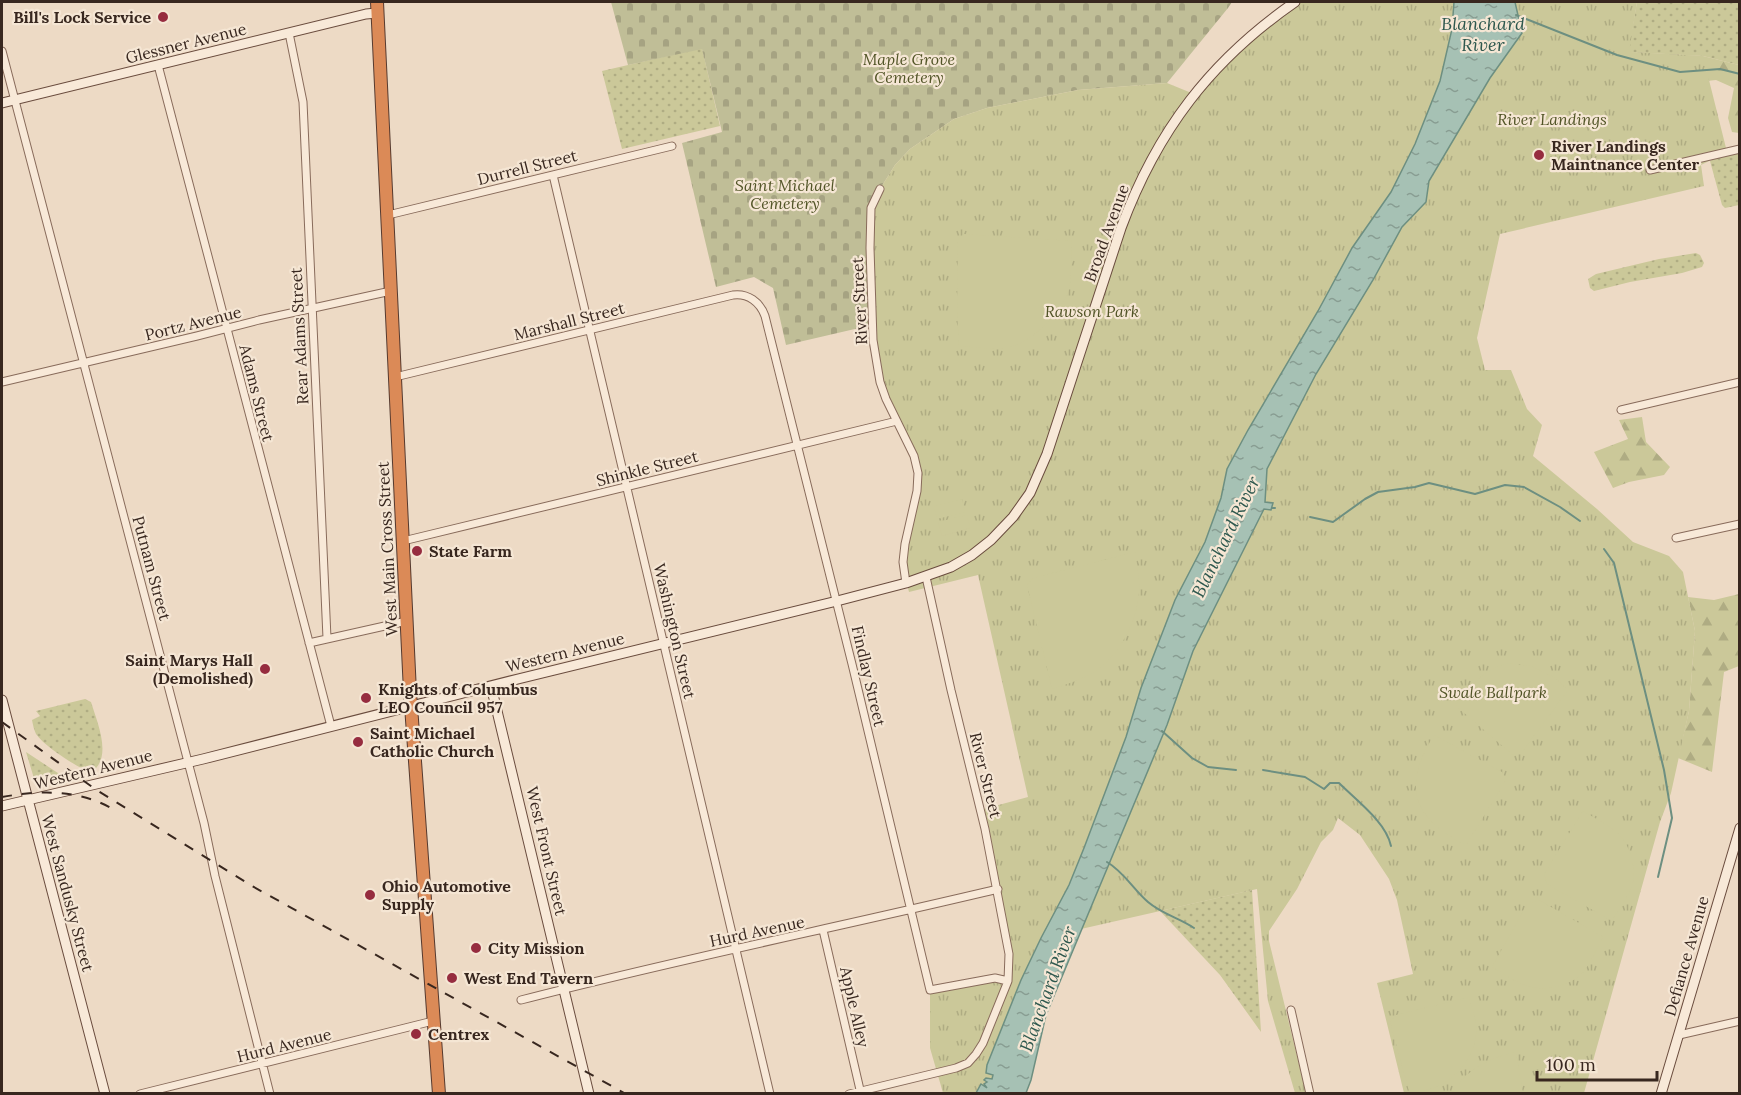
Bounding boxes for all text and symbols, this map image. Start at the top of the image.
place label: Bill's Lock Service [13,7,151,27]
marker: Bill's Lock Service [156,10,170,24]
water label: Blanchard River [1441,12,1525,56]
street label: Glessner Avenue [123,18,249,68]
park label: Maple Grove Cemetery [863,49,956,87]
park label: River Landings [1497,109,1607,129]
place label: River Landings Maintnance Center [1551,136,1700,174]
street label: Durrell Street [475,145,580,189]
marker: River Landings Maintnance Center [1532,148,1546,162]
park label: Saint Michael Cemetery [735,175,836,213]
street label: Broad Avenue [1079,181,1133,285]
street label: River Street [847,256,871,345]
street label: Rear Adams Street [285,266,313,405]
street label: Marshall Street [512,297,627,344]
street label: Portz Avenue [143,301,244,345]
park label: Rawson Park [1045,301,1139,321]
street label: Adams Street [235,342,279,444]
street label: Shinkle Street [594,446,701,490]
street label: West Main Cross Street [372,460,402,637]
water label: Blanchard River [1186,472,1265,601]
street label: Putnam Street [128,514,176,623]
place label: State Farm [429,541,512,561]
marker: State Farm [410,544,424,558]
street label: Washington Street [650,561,700,701]
street label: Findlay Street [848,624,891,729]
street label: Western Avenue [504,628,627,676]
place label: Saint Marys Hall (Demolished) [125,650,253,689]
marker: Saint Marys Hall (Demolished) [258,662,272,676]
place label: Knights of Columbus LEO Council 957 [378,679,538,717]
park label: Swale Ballpark [1439,682,1547,702]
marker: Knights of Columbus LEO Council 957 [359,691,373,705]
place label: Saint Michael Catholic Church [370,723,494,761]
street label: River Street [966,730,1007,821]
marker: Saint Michael Catholic Church [351,735,365,749]
street label: Western Avenue [32,745,155,793]
street label: West Front Street [522,784,572,918]
street label: West Sandusky Street [37,812,99,975]
place label: Ohio Automotive Supply [382,876,511,914]
marker: Ohio Automotive Supply [363,888,377,902]
street label: Defiance Avenue [1659,893,1713,1018]
street label: Hurd Avenue [708,911,807,951]
water label: Blanchard River [1014,922,1081,1055]
place label: City Mission [488,938,584,958]
marker: City Mission [469,941,483,955]
street label: Apple Alley [836,964,874,1050]
place label: West End Tavern [464,968,593,988]
marker: West End Tavern [445,971,459,985]
street label: Hurd Avenue [235,1024,334,1066]
place label: Centrex [428,1024,489,1044]
marker: Centrex [409,1027,423,1041]
scale bar [1537,1044,1657,1082]
text: 100 m [1546,1053,1596,1076]

